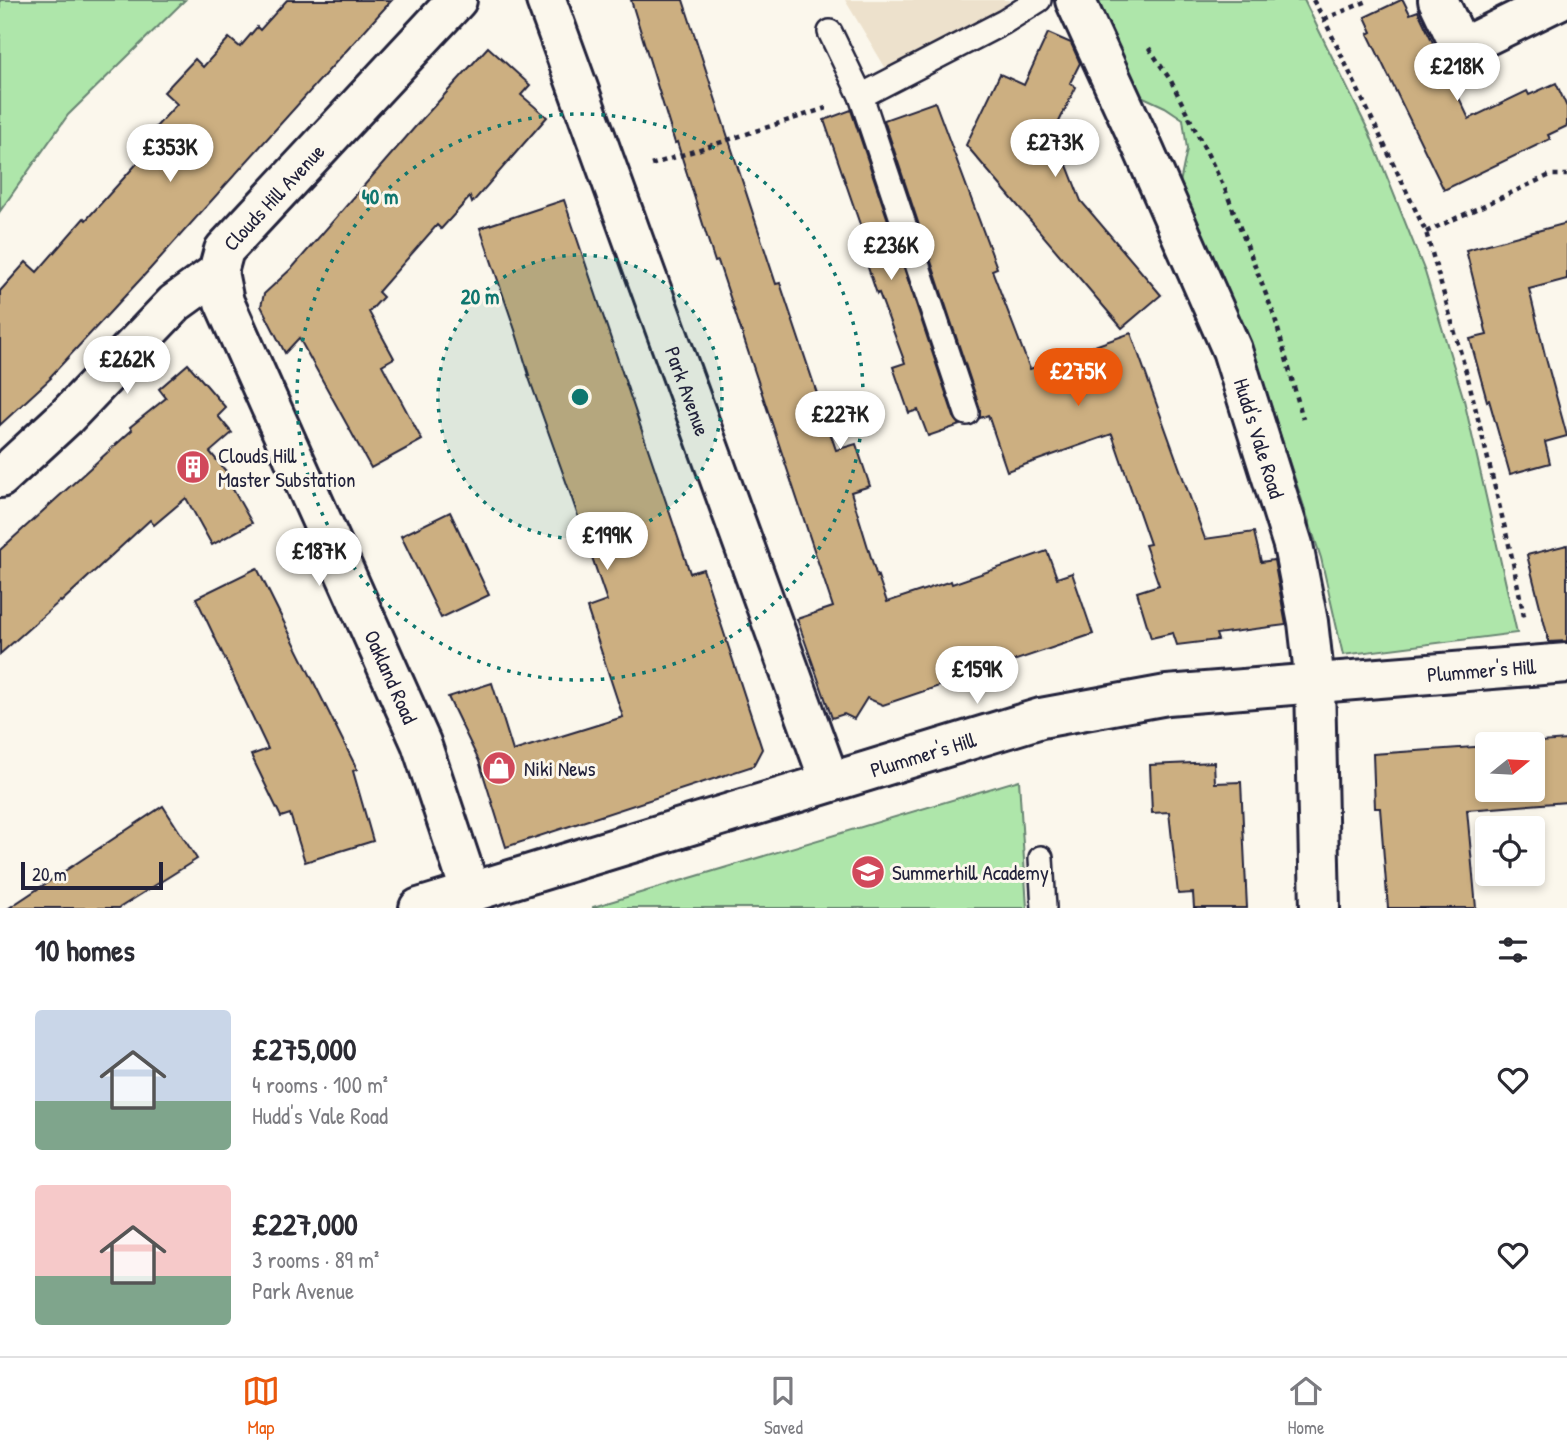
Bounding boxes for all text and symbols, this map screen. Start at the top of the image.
pin: £218K [1408,43,1506,103]
text: £218K [1430,50,1484,81]
pin: £273K [1006,120,1104,179]
pin: £353K [121,124,219,184]
text: £273K [1026,126,1084,157]
text: £353K [142,131,198,162]
street label: Clouds Hill Avenue [216,137,331,257]
text: 40 m [362,182,398,211]
pin: £236K [842,222,940,282]
text: £236K [864,229,918,260]
text: 20 m [461,282,499,311]
pin: £262K [78,336,176,396]
street label: Park Avenue [658,342,718,440]
text: £262K [99,343,155,374]
pin: £275K [1029,348,1127,408]
text: £275K [1050,355,1106,386]
street label: Hudd's Vale Road [1227,375,1292,502]
centre of rings [568,385,592,409]
pin: £227K [791,392,889,451]
text: £227K [811,398,869,429]
place label: Clouds Hill Master Substation [218,441,355,494]
building icon: Clouds Hill Master Substation [174,448,212,486]
pin: £199K [558,512,656,572]
text: £199K [582,519,632,550]
pin: £187K [270,528,368,588]
text: £187K [292,535,346,566]
street label: Oakland Road [358,625,425,728]
pin: £159K [928,646,1026,706]
street label: Plummer's Hill [1426,651,1538,689]
text: £159K [951,653,1003,684]
street label: Plummer's Hill [867,724,980,784]
north arrow [1475,732,1545,802]
map controls [1475,732,1545,886]
shop icon: Niki News [480,749,518,787]
place label: Niki News [524,754,595,783]
button: locate [1475,816,1545,886]
school or university icon: Summerhill Academy [849,853,887,891]
place label: Summerhill Academy [892,858,1049,887]
scale bar [21,859,163,891]
text: 20 m [32,861,67,887]
text: 10 homes [35,930,135,970]
icon: filters [1494,931,1532,969]
text: £275,000 [252,1029,356,1069]
icon: home [91,1038,175,1122]
icon: heart [1494,1061,1532,1099]
text: 4 rooms · 100 m² [252,1069,388,1100]
text: Hudd's Vale Road [252,1100,388,1131]
text: £227,000 [252,1204,358,1244]
icon: home [91,1213,175,1297]
icon: heart [1494,1236,1532,1274]
text: 3 rooms · 89 m² [252,1244,379,1275]
text: Park Avenue [252,1275,354,1306]
tab: Map [242,1372,280,1440]
tab: Saved [764,1372,803,1440]
tab: Home [1287,1372,1325,1440]

